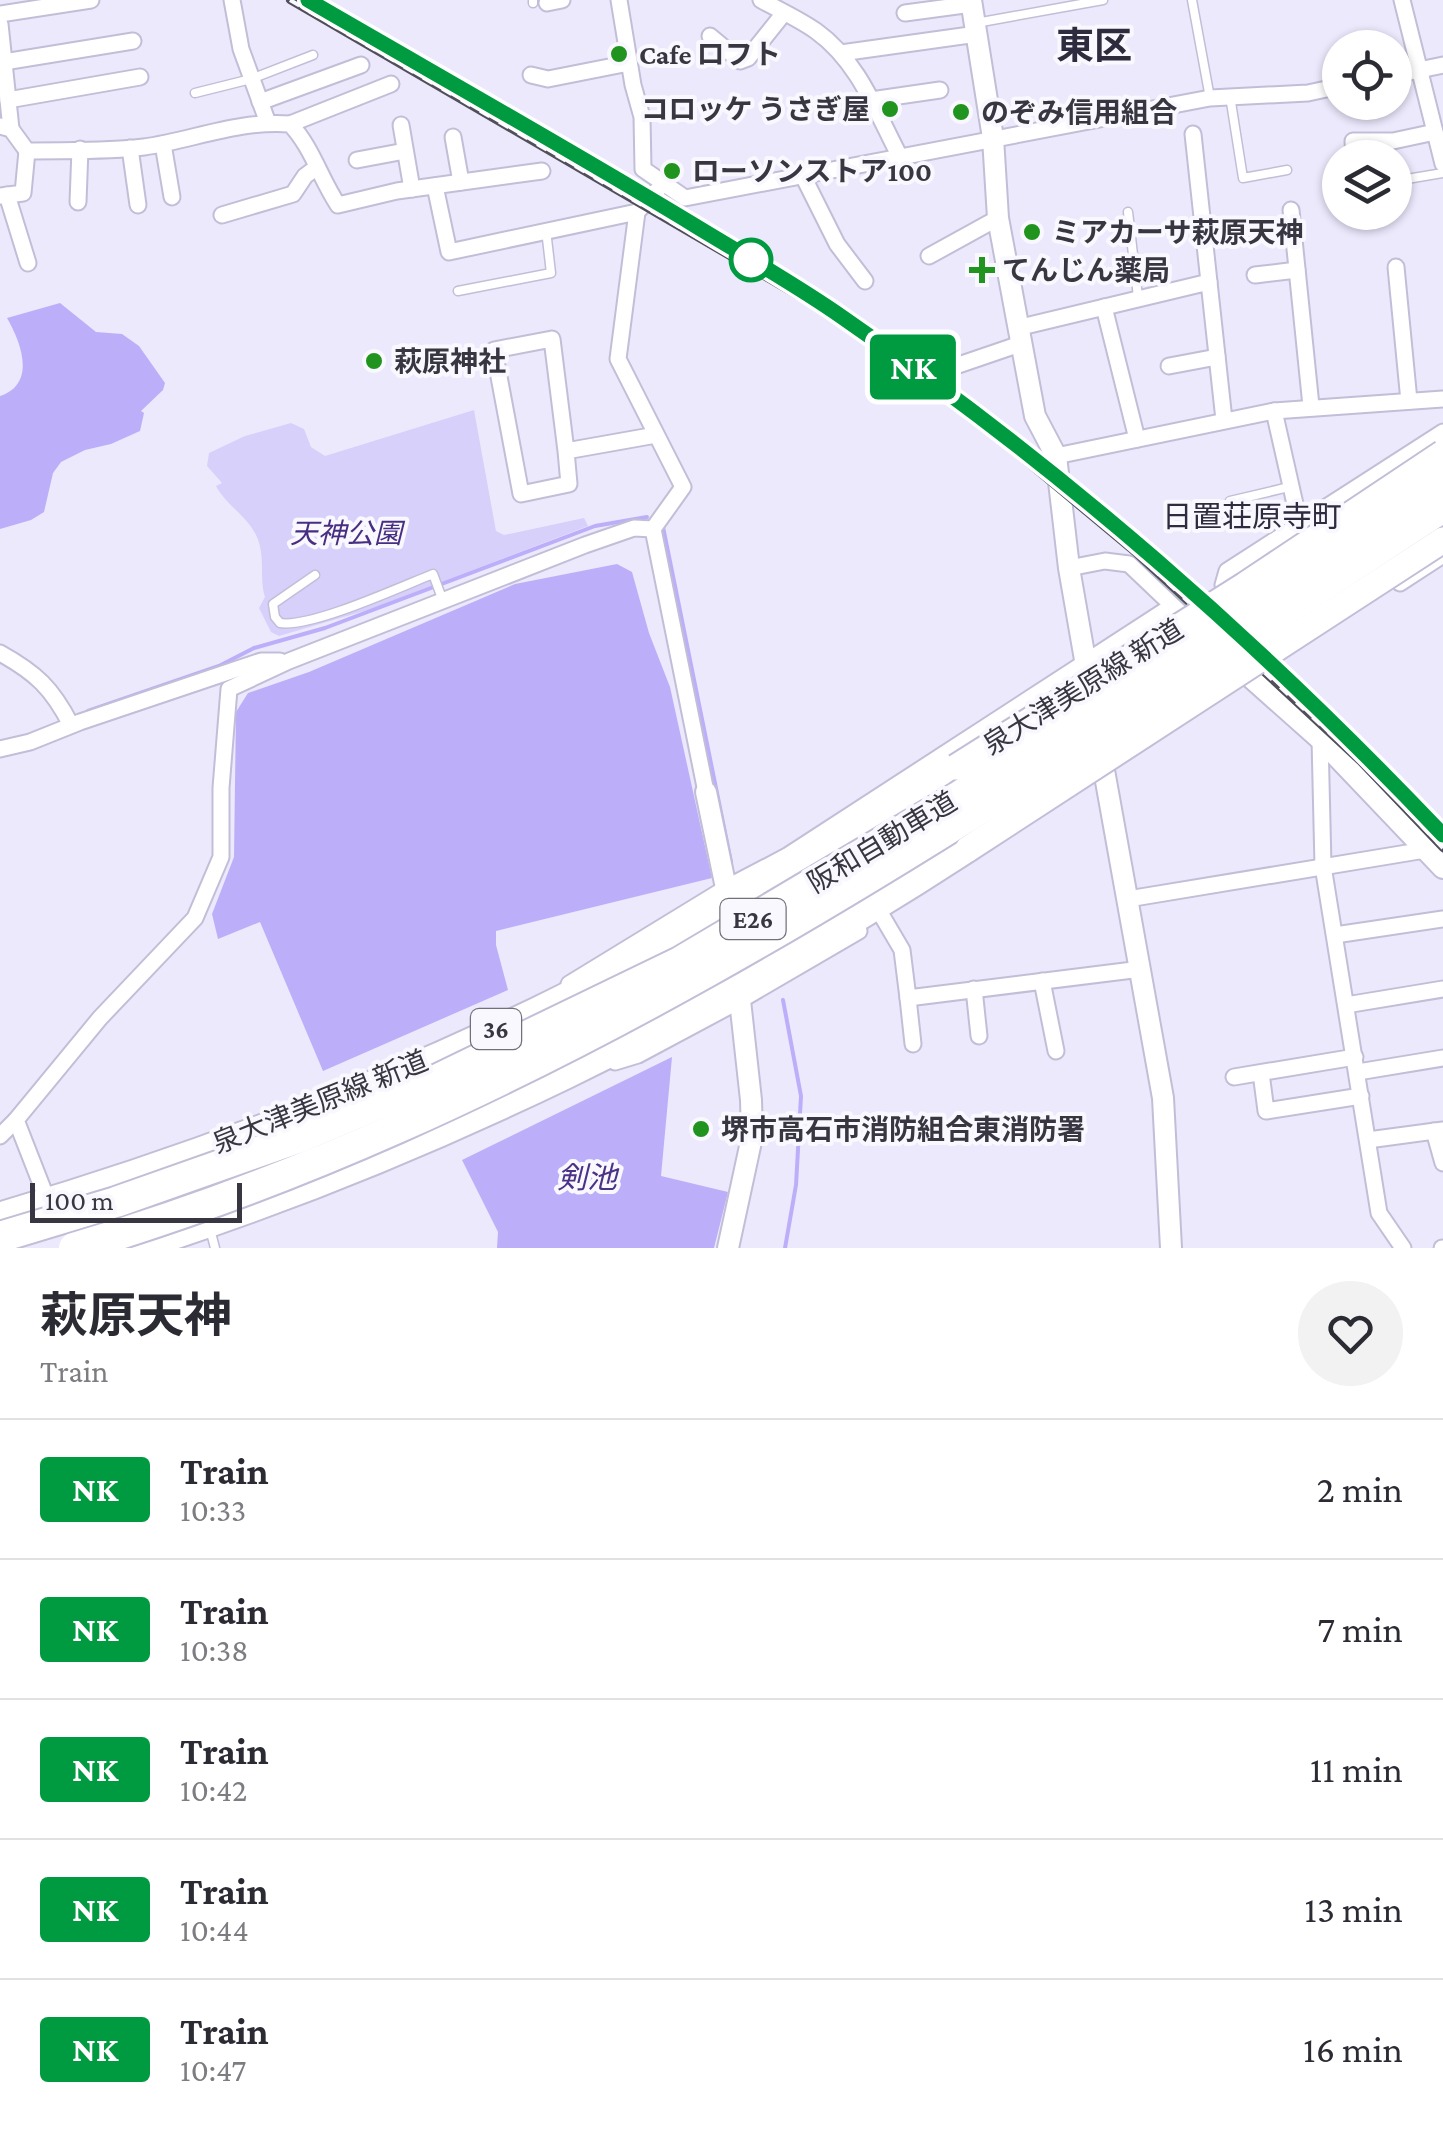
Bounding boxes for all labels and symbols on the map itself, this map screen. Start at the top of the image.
district label: 東区 [1056,25,1132,67]
place label: Cafe ロフト [639,39,781,70]
marker: Cafe ロフト [608,43,630,65]
place label: コロッケ うさぎ屋 [641,94,870,125]
place label: のぞみ信用組合 [981,97,1177,128]
marker: コロッケ うさぎ屋 [879,98,901,120]
marker: のぞみ信用組合 [950,101,972,123]
place label: ローソンストア100 [692,156,932,187]
marker: ローソンストア100 [661,160,683,182]
place label: ミアカーサ萩原天神 [1052,217,1303,248]
marker: ミアカーサ萩原天神 [1021,221,1043,243]
unlabelled marker [730,239,772,281]
place label: てんじん薬局 [1002,255,1170,286]
marker: てんじん薬局 [971,259,993,281]
line badge: NK [868,334,958,400]
place label: 萩原神社 [394,346,506,377]
marker: 萩原神社 [363,350,385,372]
district label: 日置荘原寺町 [1162,500,1342,533]
park label: 天神公園 [290,518,406,549]
street label: 泉大津美原線 新道 [978,613,1188,761]
street label: 阪和自動車道 [802,785,962,899]
road number: E26 [720,899,786,939]
road number: 36 [471,1009,521,1049]
street label: 泉大津美原線 新道 [208,1045,432,1159]
place label: 堺市高石市消防組合東消防署 [721,1114,1085,1145]
marker: 堺市高石市消防組合東消防署 [690,1118,712,1140]
water label: 剣池 [557,1161,620,1194]
scale bar [30,1178,242,1222]

